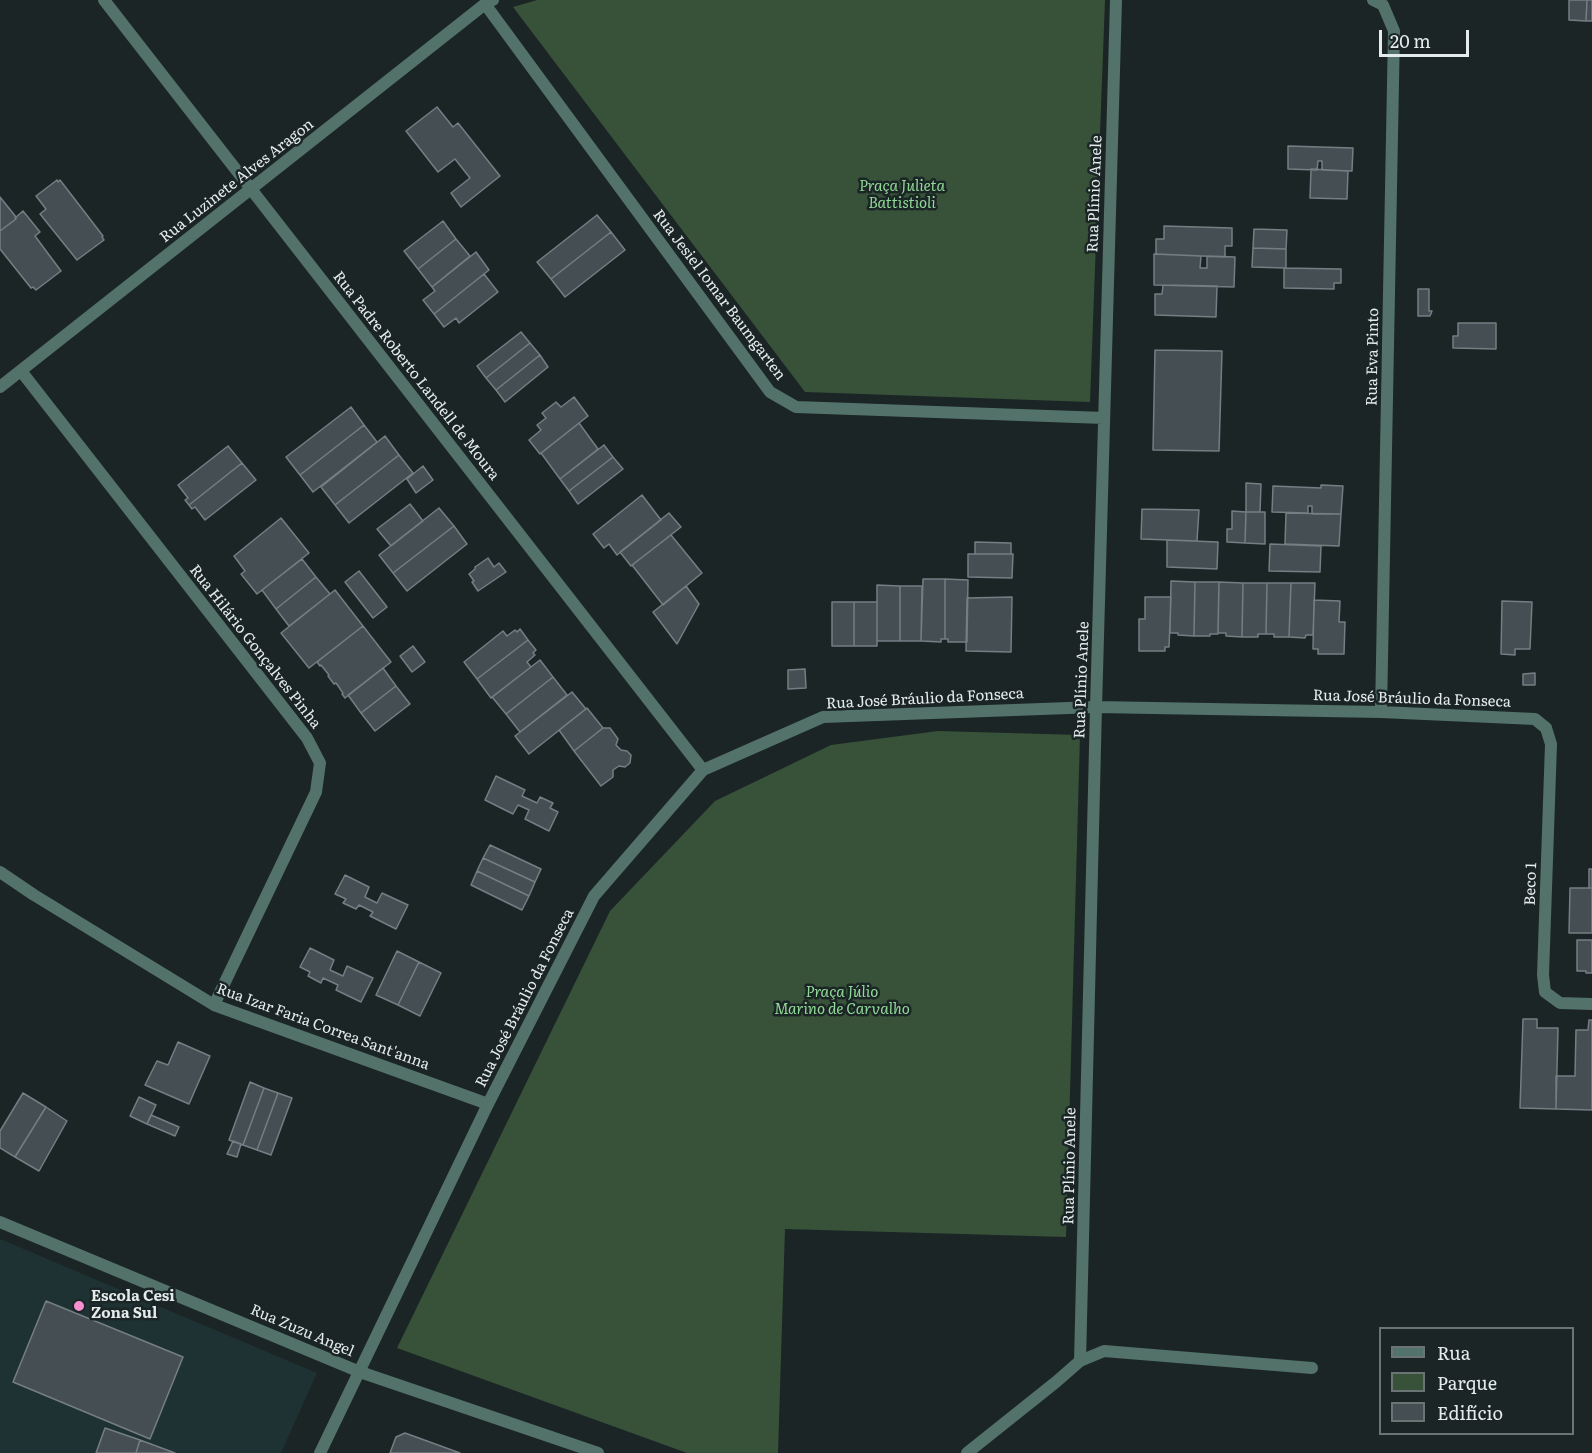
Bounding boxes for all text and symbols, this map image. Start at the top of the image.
scale bar [1382,18,1472,56]
text: 20 m [1390,27,1431,54]
street label: Rua Luzinete Alves Aragon [157,115,317,247]
street label: Rua Plínio Anele [1084,135,1106,253]
park label: Praça Julieta Battistioli [859,178,945,213]
street label: Rua Jesiel Iomar Baumgarten [649,206,789,384]
street label: Rua Padre Roberto Landell de Moura [329,268,503,484]
street label: Rua Eva Pinto [1363,308,1383,406]
street label: Rua Hilário Gonçalves Pinha [185,562,325,732]
street label: Rua Plínio Anele [1071,621,1093,739]
street label: Rua José Bráulio da Fonseca [826,685,1024,713]
street label: Rua José Bráulio da Fonseca [1313,687,1511,711]
street label: Beco 1 [1521,862,1541,906]
street label: Rua José Bráulio da Fonseca [472,906,578,1090]
street label: Rua Izar Faria Correa Sant'anna [214,980,432,1074]
park label: Praça Júlio Marino de Carvalho [774,984,910,1019]
street label: Rua Plínio Anele [1060,1107,1080,1225]
place label: Escola Cesi Zona Sul [91,1288,175,1323]
marker: Escola Cesi Zona Sul [72,1299,86,1313]
street label: Rua Zuzu Angel [247,1301,357,1361]
legend [1379,1327,1574,1435]
text: Rua [1437,1339,1470,1366]
text: Parque [1437,1369,1497,1396]
text: Edifício [1437,1399,1503,1426]

